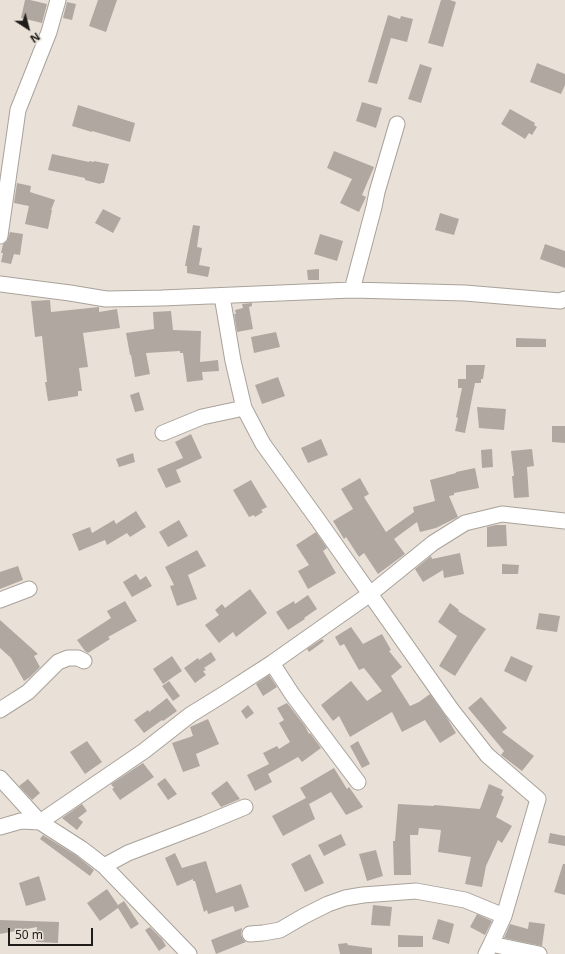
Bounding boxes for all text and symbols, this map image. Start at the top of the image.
north arrow [8,8,48,48]
text: N [27,29,43,47]
scale bar [10,920,95,946]
text: 50 m [15,926,43,943]

